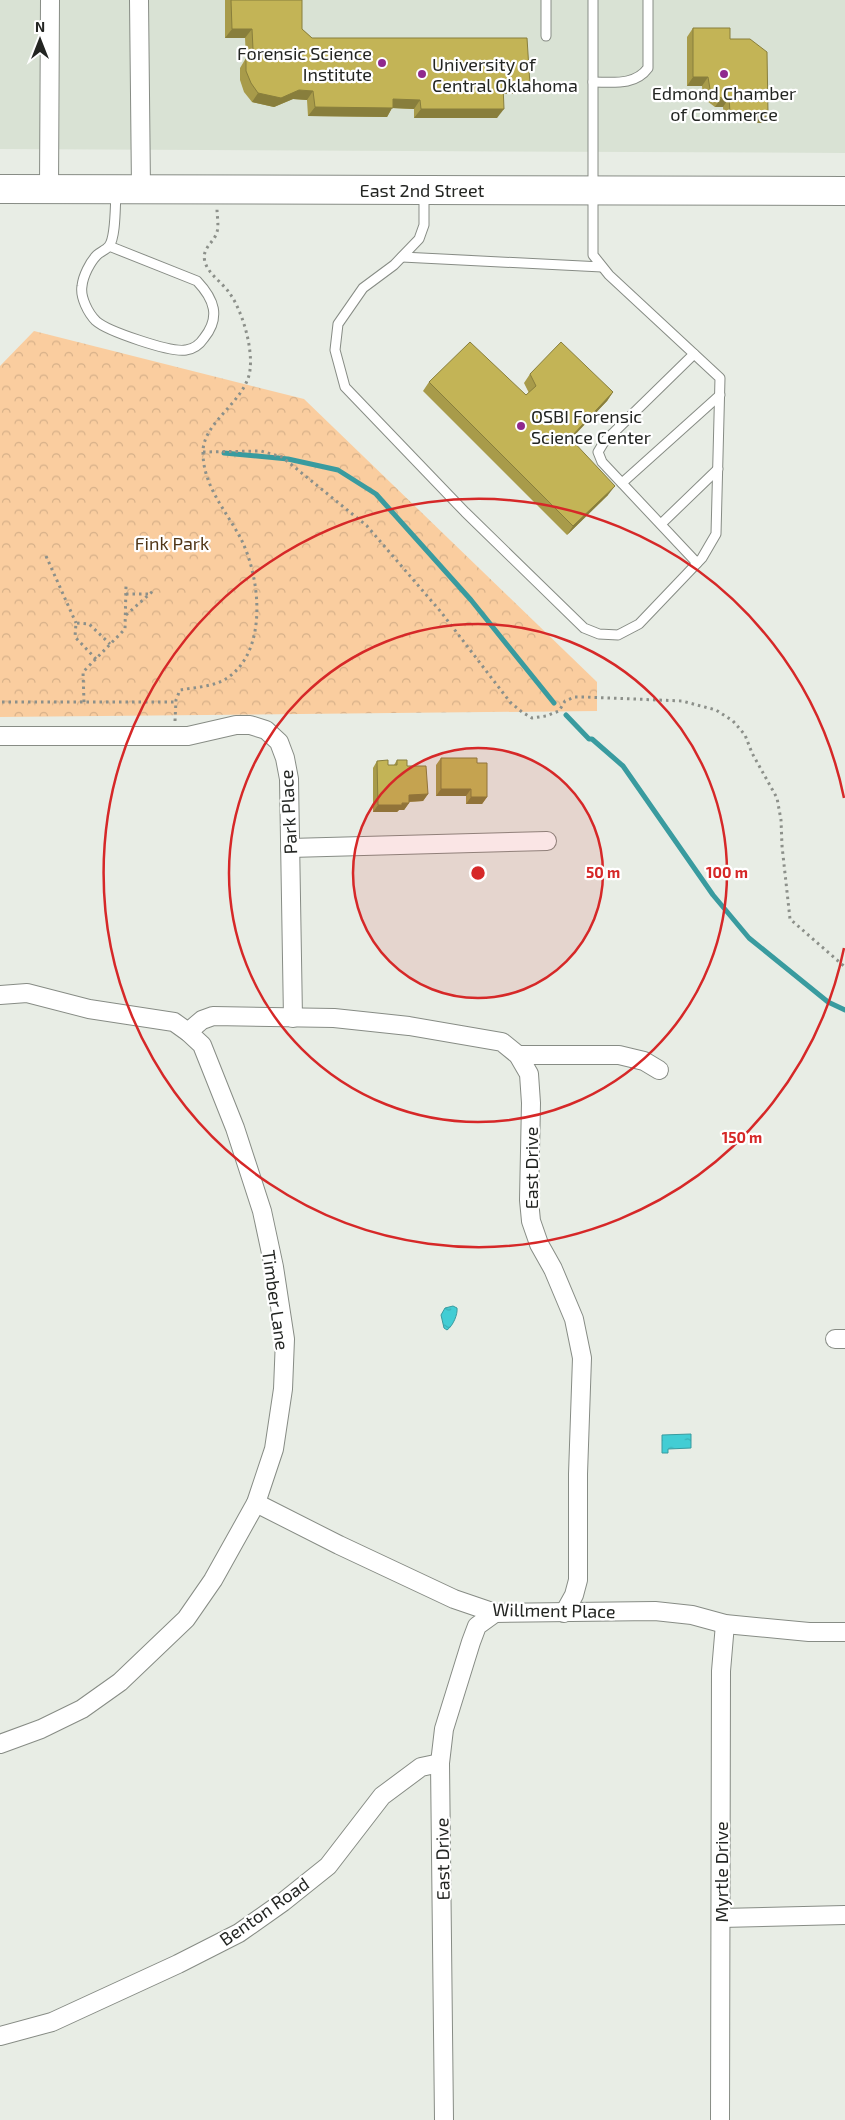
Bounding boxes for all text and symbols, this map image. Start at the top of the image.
north arrow [15,15,65,65]
text: N [35,18,45,35]
place label: Forensic Science Institute [237,42,372,85]
place label: University of Central Oklahoma [432,53,578,96]
marker: Forensic Science Institute [376,57,388,69]
marker: University of Central Oklahoma [416,68,428,80]
marker: Edmond Chamber of Commerce [718,68,730,80]
place label: Edmond Chamber of Commerce [652,82,796,125]
street label: East 2nd Street [360,179,485,201]
place label: OSBI Forensic Science Center [531,405,651,448]
marker: OSBI Forensic Science Center [515,420,527,432]
park label: Fink Park [135,532,209,554]
street label: Park Place [275,769,301,855]
text: 50 m [586,863,620,881]
text: 100 m [706,863,748,881]
centre of rings [469,864,487,882]
street label: East Drive [520,1127,542,1209]
text: 150 m [722,1128,762,1146]
street label: Timber Lane [258,1249,294,1351]
street label: Willment Place [492,1598,616,1622]
street label: East Drive [430,1817,454,1901]
street label: Myrtle Drive [710,1821,732,1923]
street label: Benton Road [215,1872,313,1950]

